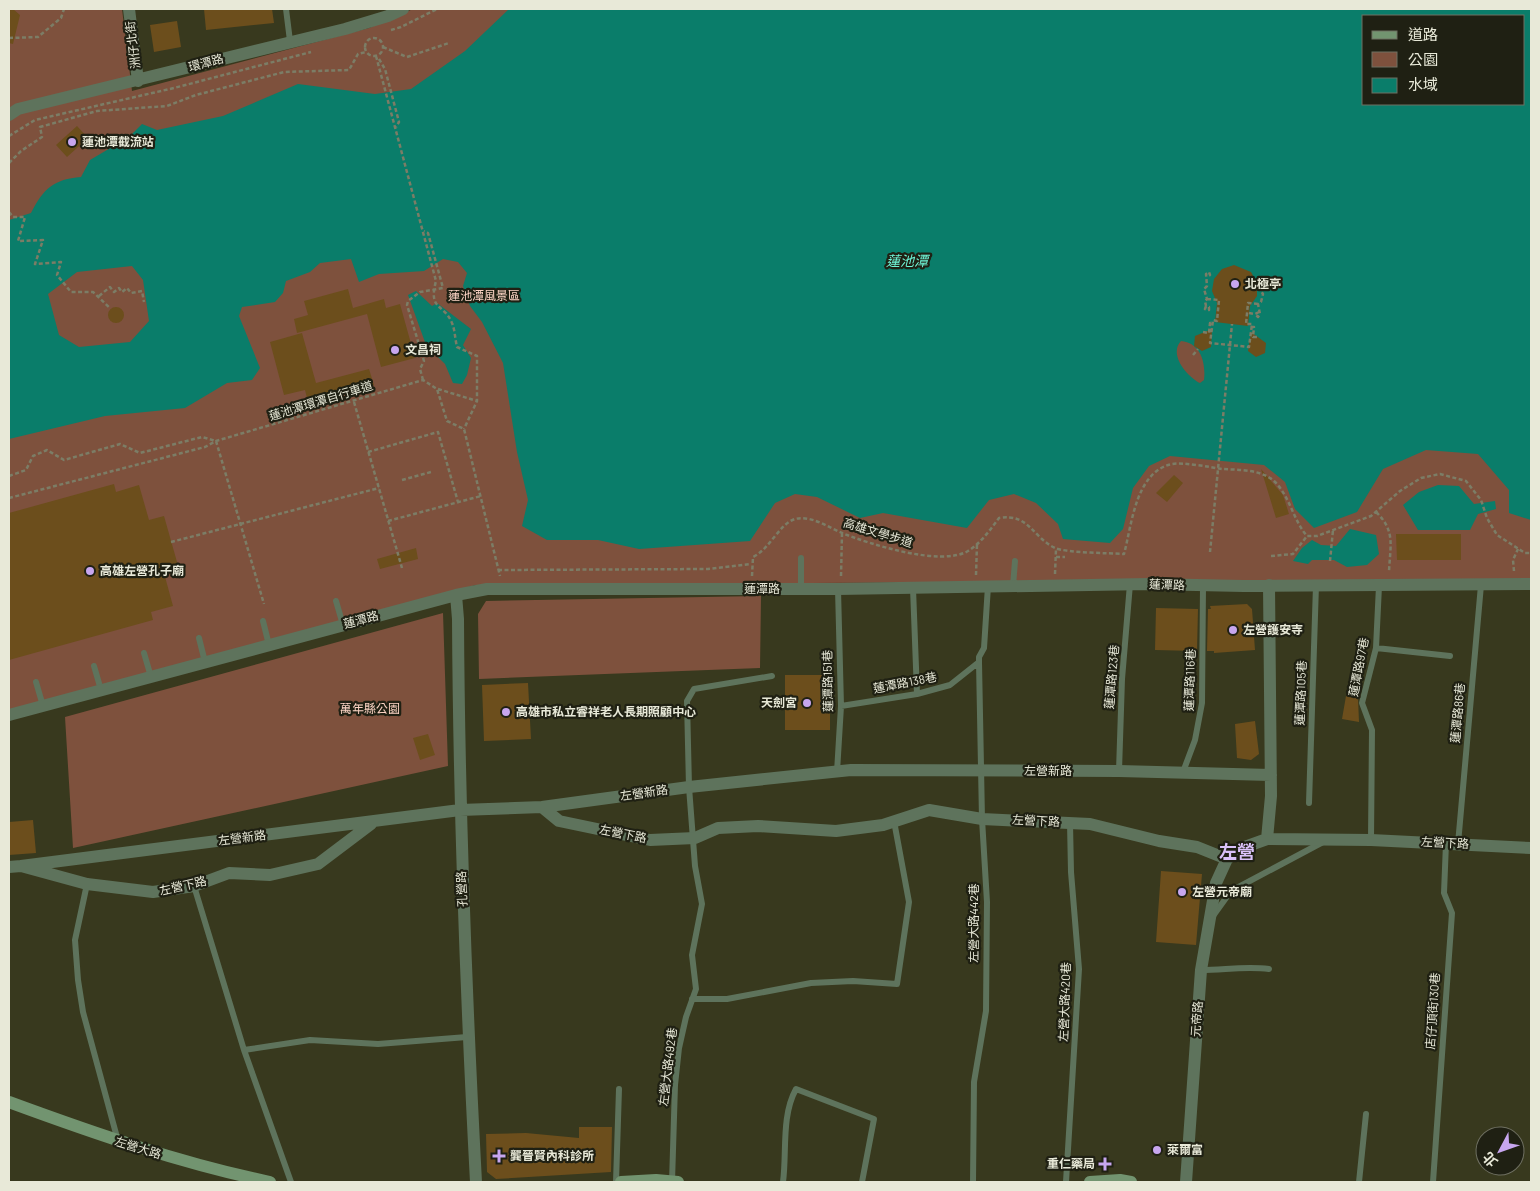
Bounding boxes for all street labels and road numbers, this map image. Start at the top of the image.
street label: 洲仔北街 [122,20,142,70]
street label: 環潭路 [187,51,225,73]
street label: 蓮池潭環潭自行車道 [267,378,374,423]
street label: 高雄文學步道 [842,515,915,549]
street label: 蓮潭路 [1149,576,1185,592]
street label: 蓮潭路 [744,581,780,595]
street label: 蓮潭路 [342,608,380,630]
street label: 蓮潭路97巷 [1345,636,1371,698]
street label: 蓮潭路123巷 [1101,644,1121,710]
street label: 蓮潭路116巷 [1181,648,1197,712]
street label: 蓮潭路151巷 [819,650,835,712]
street label: 蓮潭路105巷 [1292,660,1308,726]
street label: 蓮潭路138巷 [872,669,938,695]
street label: 蓮潭路86巷 [1447,682,1467,744]
street label: 左營新路 [1024,763,1072,777]
street label: 左營新路 [619,782,669,802]
street label: 左營下路 [1012,812,1060,828]
street label: 左營下路 [598,822,648,844]
street label: 左營新路 [217,827,267,847]
street label: 左營下路 [1421,834,1469,850]
street label: 孔營路 [453,871,469,907]
street label: 左營下路 [158,873,208,897]
street label: 左營大路442巷 [966,883,980,963]
street label: 左營大路420巷 [1056,962,1072,1042]
street label: 店仔頂街130巷 [1422,972,1442,1050]
street label: 元帝路 [1188,1000,1204,1037]
street label: 左營大路492巷 [655,1027,679,1107]
street label: 左營大路 [113,1133,163,1161]

